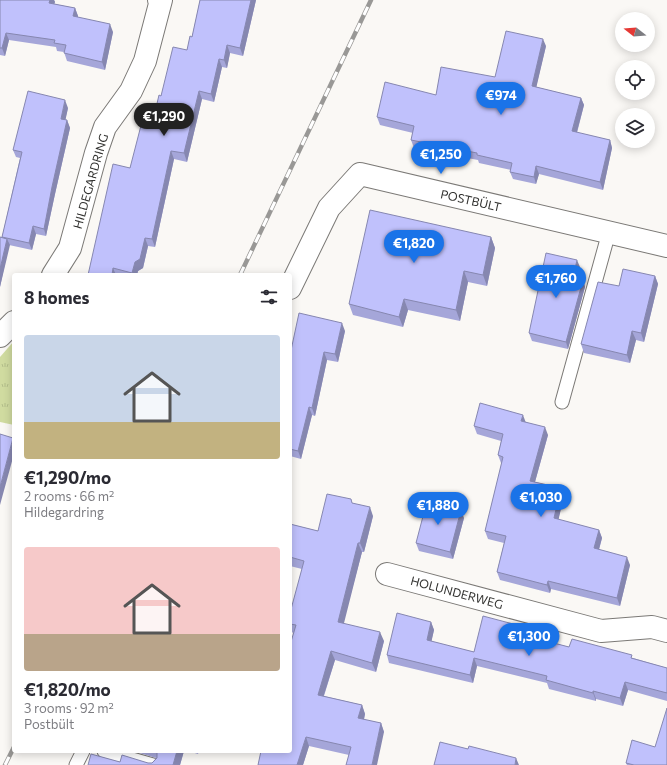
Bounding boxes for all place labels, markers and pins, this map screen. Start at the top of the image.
pin: €974 [477,82,525,116]
pin: €1,290 [131,103,197,137]
pin: €1,250 [408,141,474,175]
pin: €1,820 [381,230,447,264]
pin: €1,760 [523,265,589,299]
pin: €1,030 [508,484,574,518]
pin: €1,880 [405,492,471,526]
pin: €1,300 [496,623,562,657]

